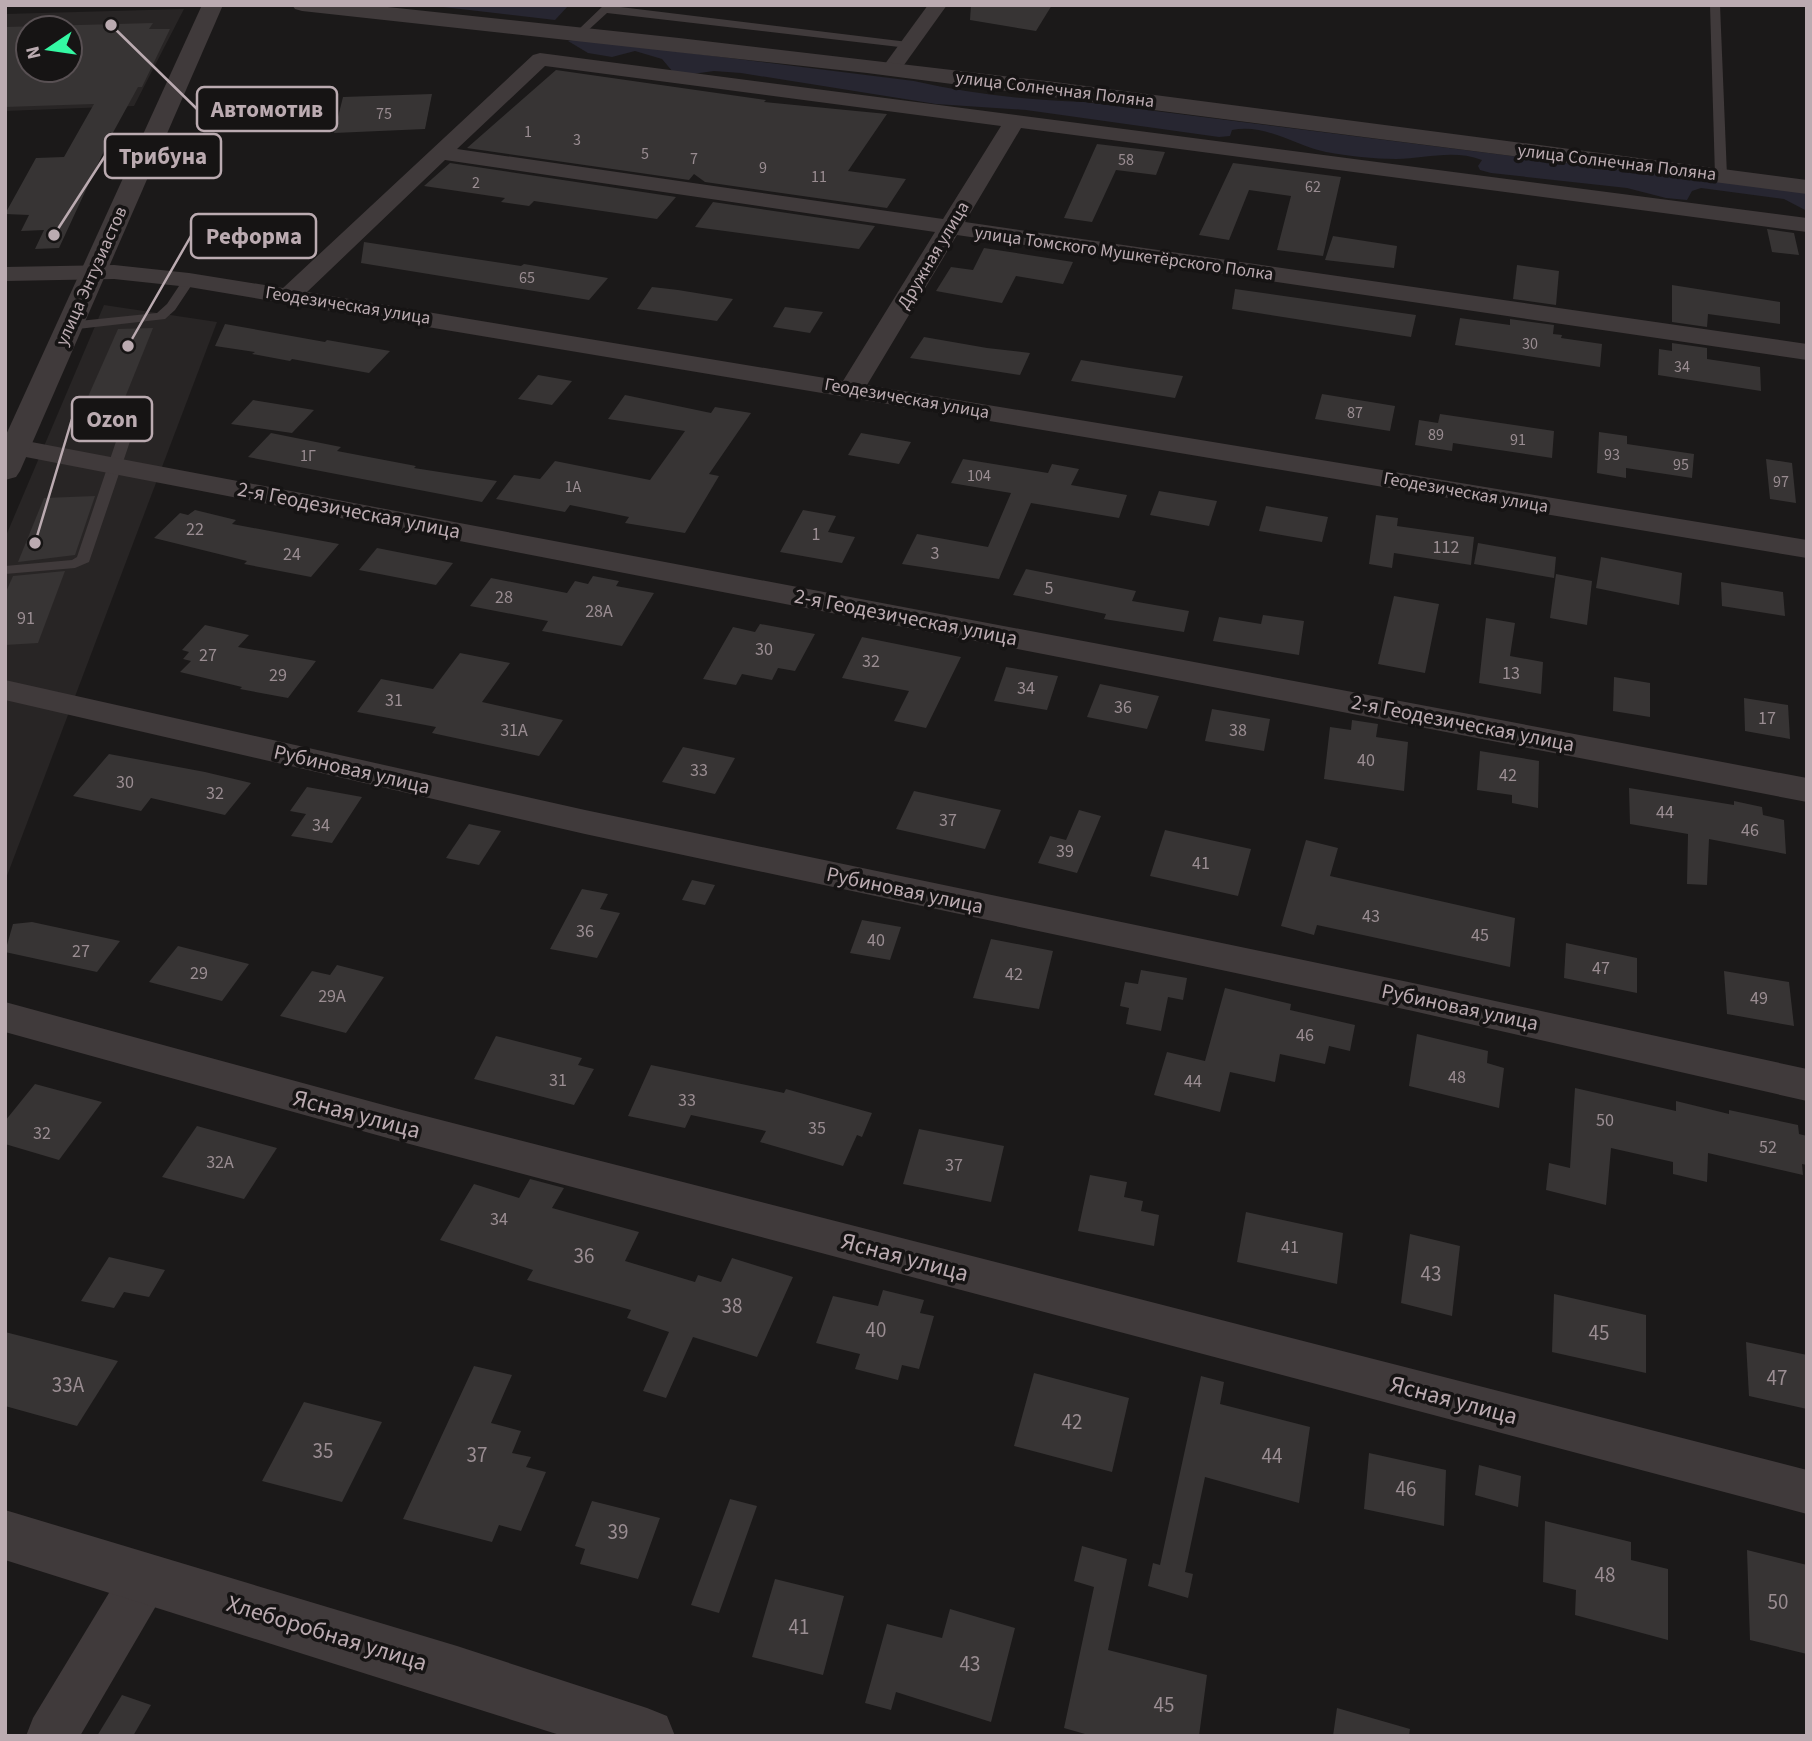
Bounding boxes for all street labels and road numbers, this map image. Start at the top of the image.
street label: улица Солнечная Поляна [954,65,1156,114]
street label: улица Солнечная Поляна [1516,138,1718,187]
street label: Дружная улица [891,197,975,314]
street label: улица Энтузиастов [50,203,133,350]
street label: улица Томского Мушкетёрского Полка [973,220,1275,287]
street label: Геодезическая улица [264,280,432,331]
street label: Геодезическая улица [823,372,991,425]
street label: Геодезическая улица [1382,466,1550,519]
street label: 2-я Геодезическая улица [235,474,463,546]
street label: 2-я Геодезическая улица [792,581,1020,653]
street label: 2-я Геодезическая улица [1349,687,1577,759]
street label: Рубиновая улица [271,736,433,802]
street label: Рубиновая улица [824,859,986,921]
street label: Рубиновая улица [1379,976,1541,1038]
street label: Ясная улица [289,1081,424,1148]
street label: Ясная улица [837,1224,972,1291]
street label: Ясная улица [1386,1367,1521,1434]
street label: Хлеборобная улица [222,1586,431,1681]

